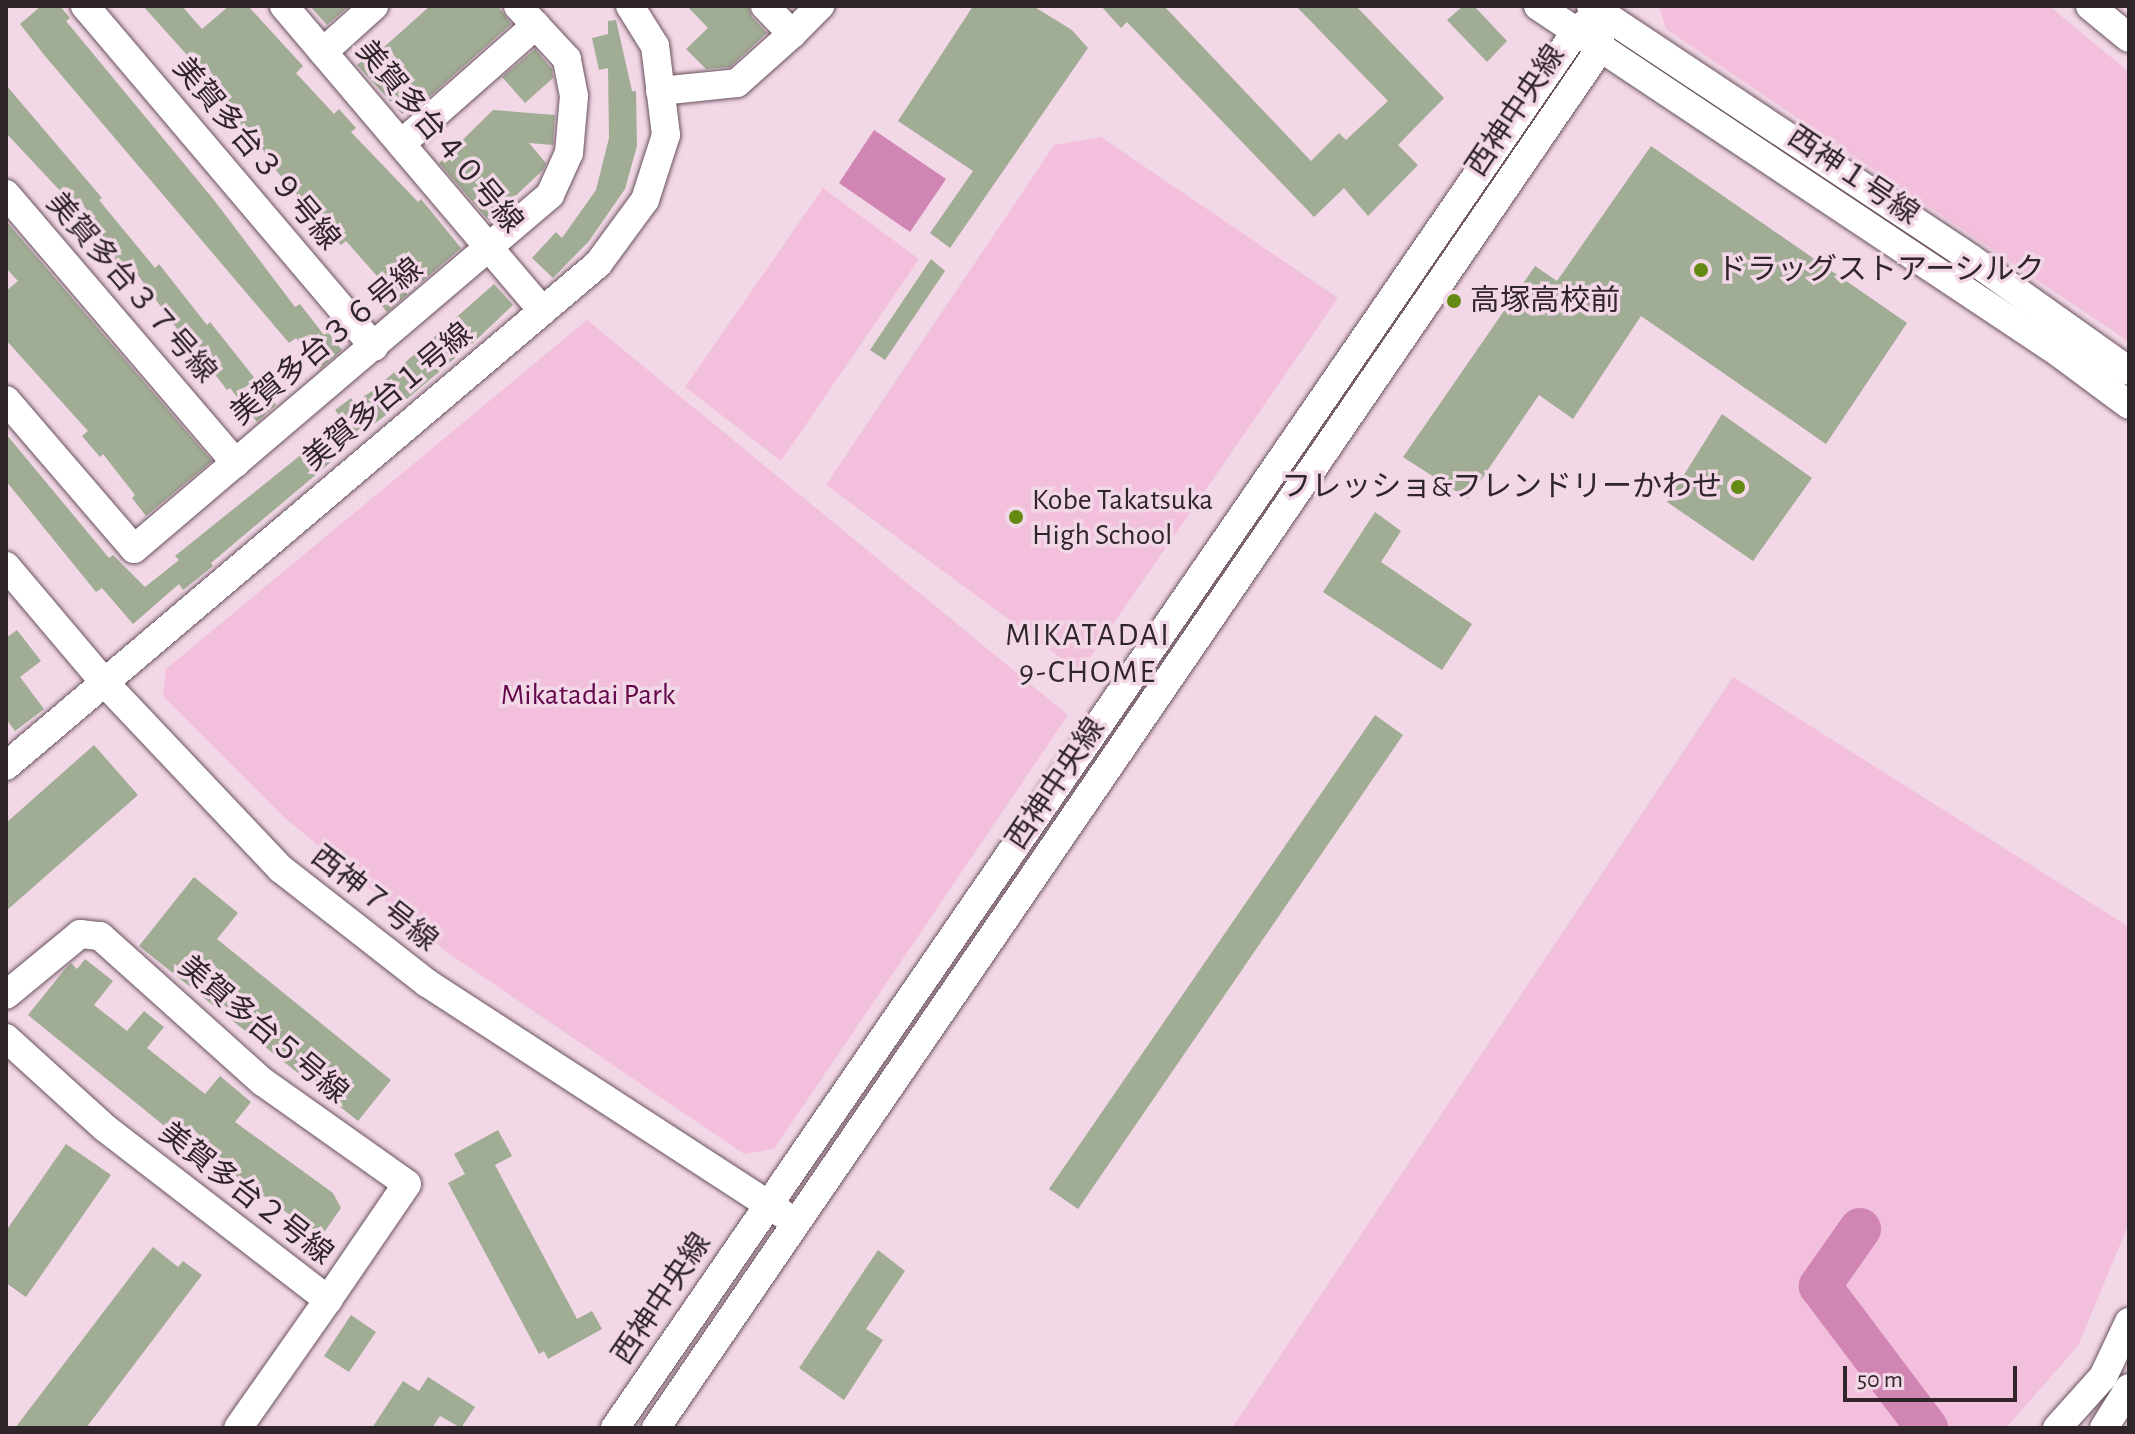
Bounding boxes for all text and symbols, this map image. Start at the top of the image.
street label: 美賀多台４０号線 [348,34,530,240]
street label: 西神中央線 [1459,39,1573,183]
street label: 美賀多台３９号線 [165,51,347,257]
street label: 西神１号線 [1781,119,1925,233]
street label: 美賀多台３７号線 [39,186,223,390]
street label: 美賀多台３６号線 [224,251,430,433]
place label: ドラッグストアーシルク [1717,252,2045,288]
marker: ドラッグストアーシルク [1692,261,1710,279]
place label: 高塚高校前 [1470,283,1620,319]
marker: 高塚高校前 [1445,292,1463,310]
street label: 美賀多台１号線 [296,316,480,478]
place label: フレッショ&フレンドリーかわせ [1281,469,1722,505]
marker: フレッショ&フレンドリーかわせ [1729,478,1747,496]
place label: Kobe Takatsuka High School [1032,482,1213,552]
marker: Kobe Takatsuka High School [1007,508,1025,526]
district label: MIKATADAI 9-CHOME [1005,617,1171,692]
park label: Mikatadai Park [501,677,675,713]
street label: 西神中央線 [999,712,1113,856]
street label: 西神７号線 [304,839,444,959]
street label: 美賀多台５号線 [171,949,355,1111]
street label: 美賀多台２号線 [152,1115,340,1273]
street label: 西神中央線 [605,1227,719,1371]
scale bar [1847,1350,2021,1400]
text: 50 m [1857,1368,1903,1392]

